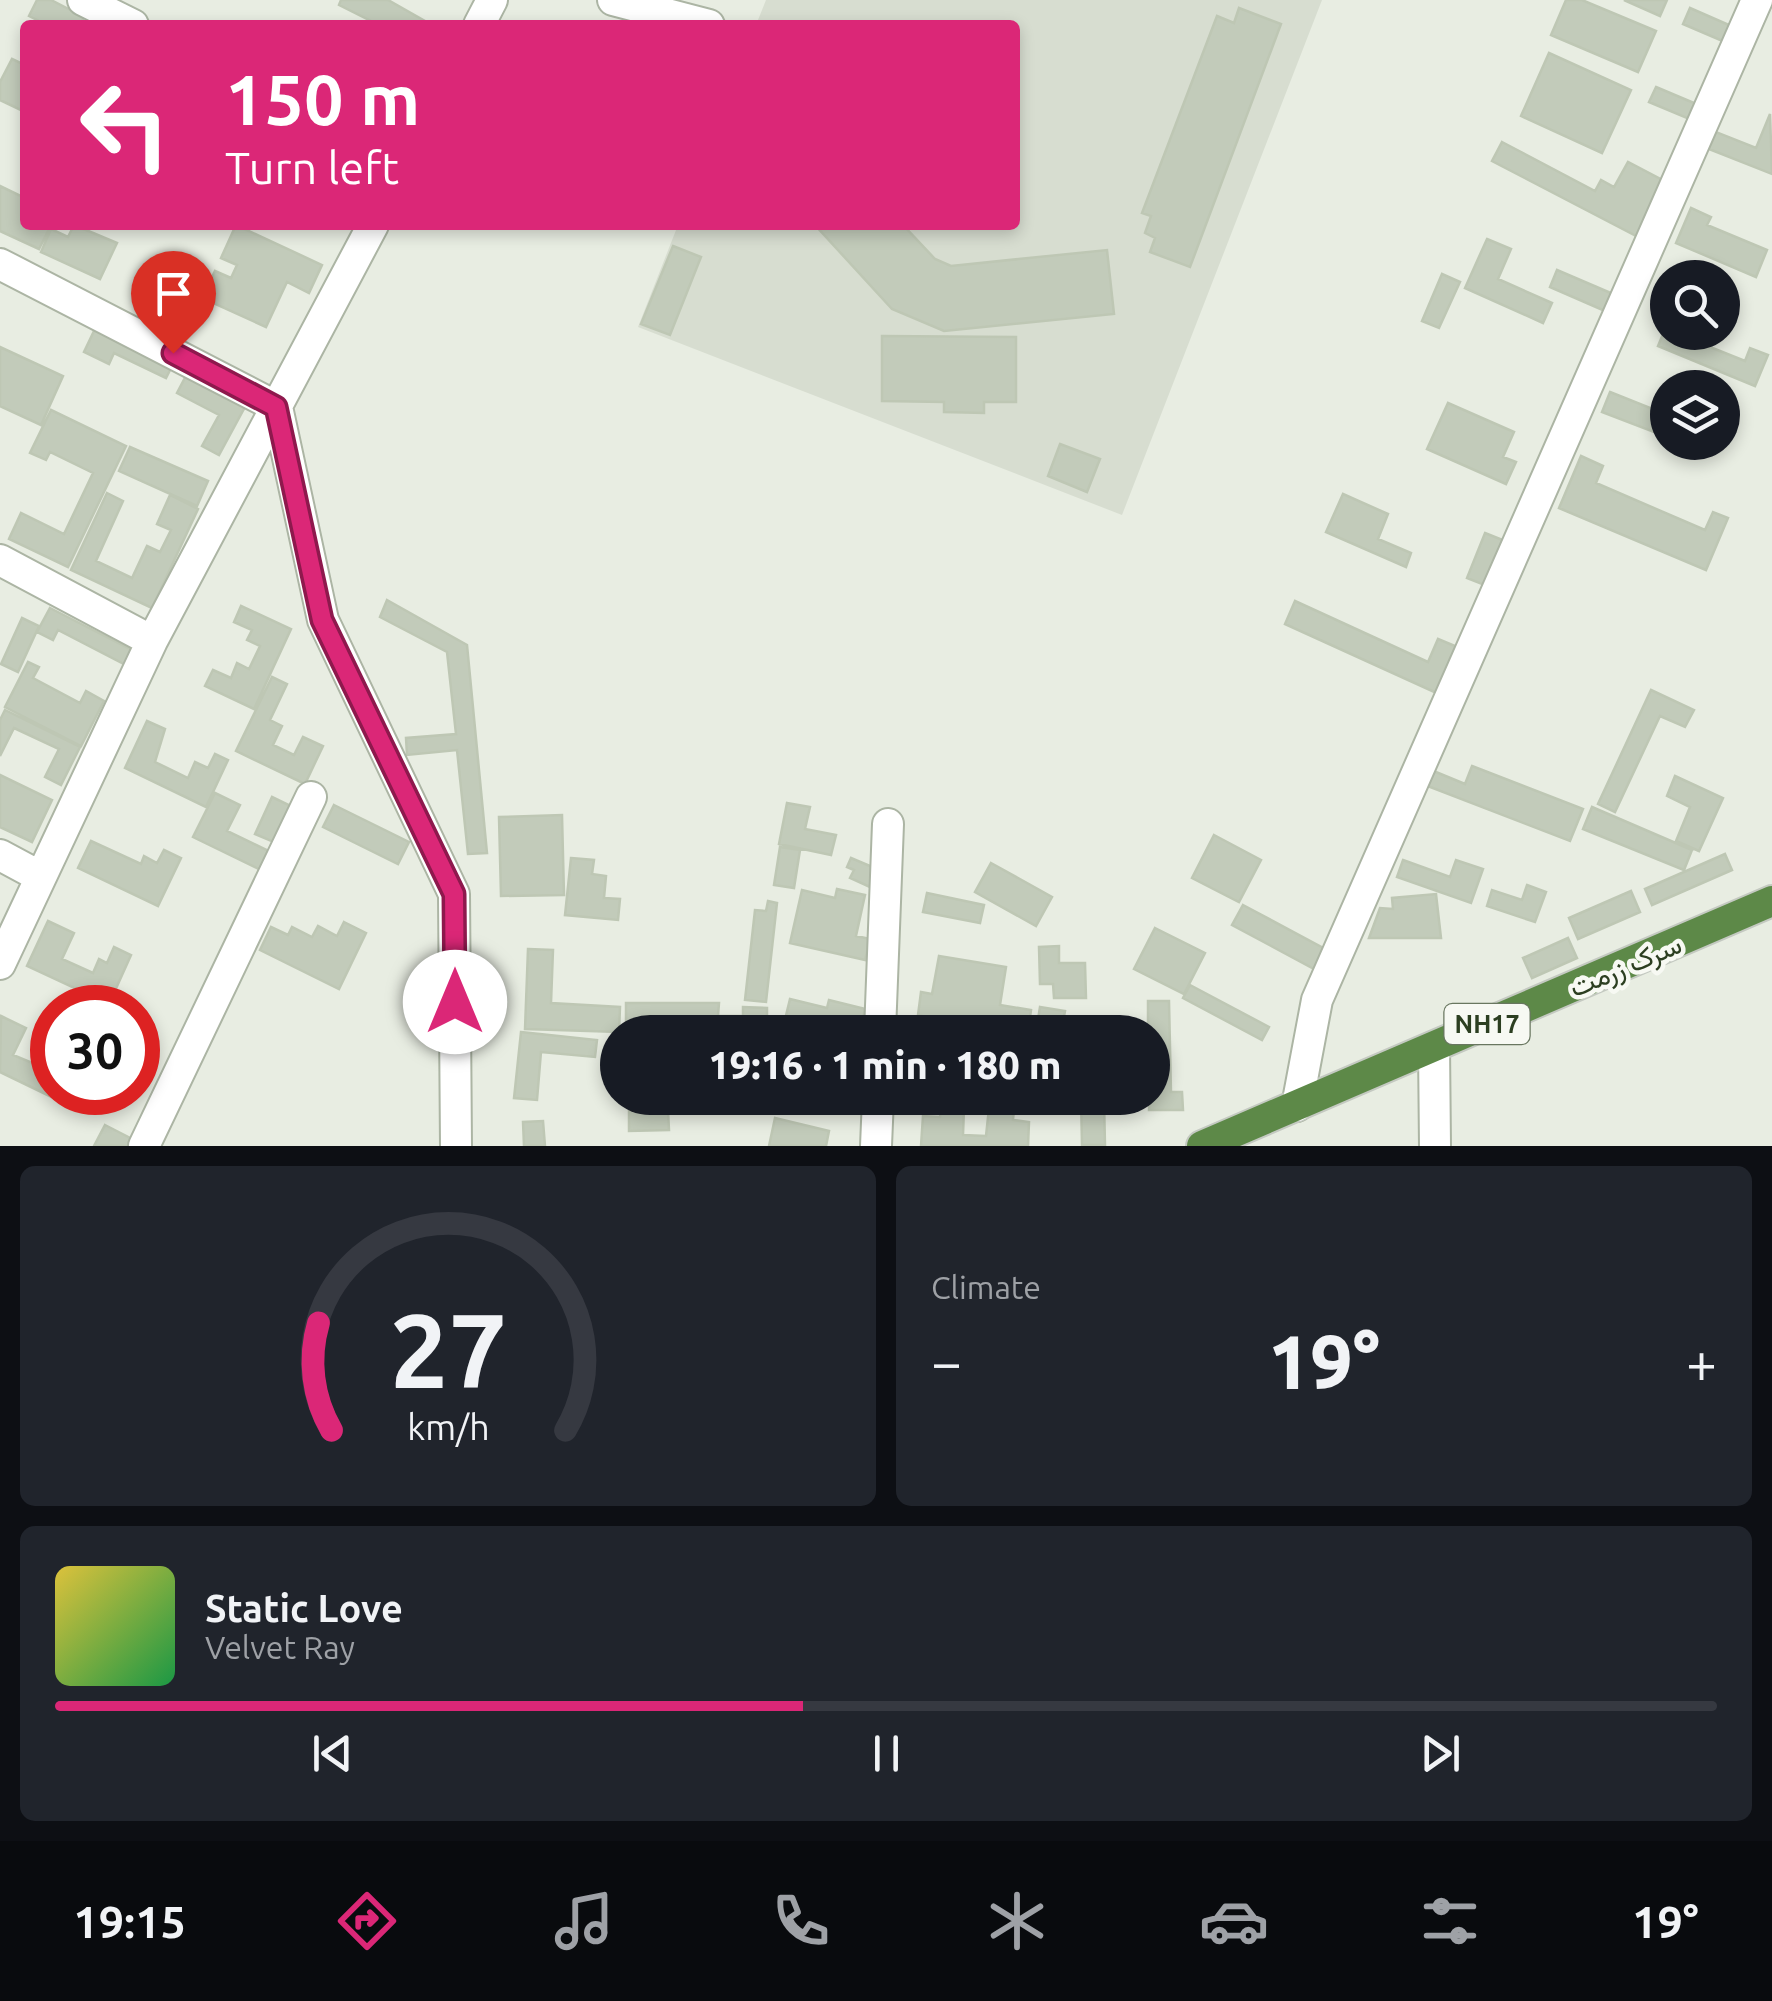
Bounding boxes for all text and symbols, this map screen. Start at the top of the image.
icon: left [60,60,190,190]
text: 150 m [225,60,420,138]
text: Turn left [225,142,399,193]
pin [131,251,216,354]
map controls [1650,260,1740,460]
button: search [1650,260,1740,350]
icon: arrive [146,266,201,321]
button: layers [1650,370,1740,460]
street label: سرک زرمت [1564,928,1687,1005]
position arrow [403,950,507,1054]
speed limit sign: 30 [30,985,160,1115]
road number: NH17 [1444,1004,1530,1044]
text: 19:16 · 1 min · 180 m [708,1044,1062,1086]
text: Climate [931,1269,1041,1305]
text: 27 [389,1291,507,1408]
text: 19° [1268,1319,1380,1403]
text: − [931,1331,962,1392]
text: + [1686,1331,1717,1392]
text: km/h [407,1407,489,1447]
text: Static Love [205,1587,403,1629]
text: Velvet Ray [205,1629,355,1665]
icon: previous [305,1726,360,1781]
icon: pause [859,1726,914,1781]
icon: next [1413,1726,1468,1781]
icon: directions [332,1886,402,1956]
icon: music [549,1886,619,1956]
icon: phone [766,1886,836,1956]
icon: climate [982,1886,1052,1956]
icon: car [1199,1886,1269,1956]
icon: filters [1415,1886,1485,1956]
text: 19:15 [73,1896,186,1947]
text: 19° [1632,1896,1699,1947]

